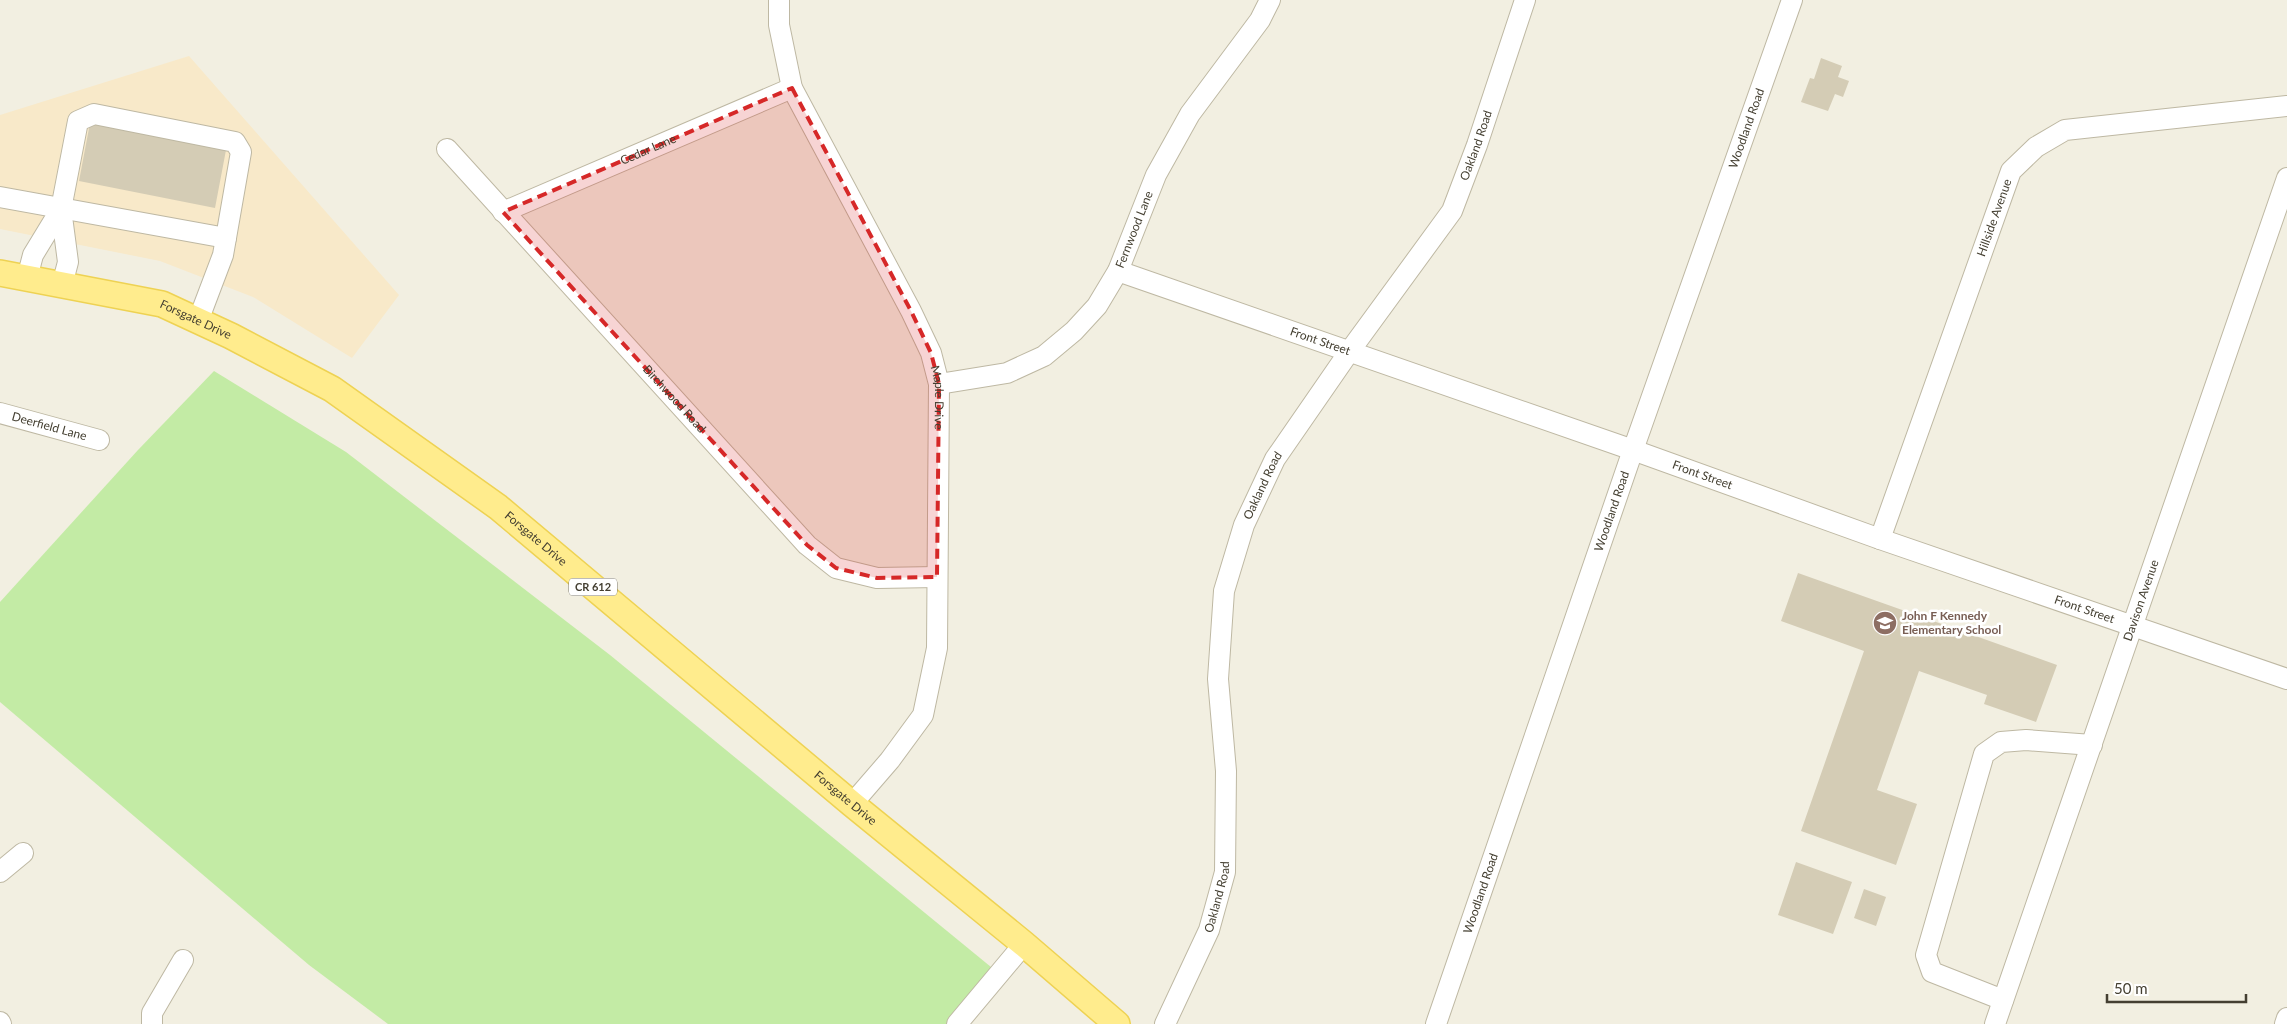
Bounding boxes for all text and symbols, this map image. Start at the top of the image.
street label: Woodland Road [1725,86,1767,170]
street label: Oakland Road [1456,108,1495,182]
street label: Cedar Lane [618,131,678,168]
street label: Hillside Avenue [1973,177,2015,258]
street label: Fernwood Lane [1112,189,1156,270]
street label: Forsgate Drive [158,296,234,342]
street label: Front Street [1288,323,1353,358]
street label: Birchwood Road [640,362,709,436]
street label: Maple Drive [927,364,947,430]
street label: Deerfield Lane [10,409,89,443]
street label: Oakland Road [1240,448,1285,522]
street label: Front Street [1670,457,1735,492]
street label: Woodland Road [1591,469,1632,553]
street label: Forsgate Drive [502,508,570,569]
street label: Davison Avenue [2120,558,2162,643]
road number: CR 612 [569,578,617,596]
street label: Front Street [2052,592,2117,626]
place label: John F Kennedy Elementary School [1902,608,2001,637]
school or university icon: John F Kennedy Elementary School [1872,610,1898,636]
street label: Forsgate Drive [811,767,880,828]
street label: Woodland Road [1460,851,1501,936]
street label: Oakland Road [1201,861,1232,934]
scale bar [2107,972,2246,1004]
text: 50 m [2114,979,2148,997]

